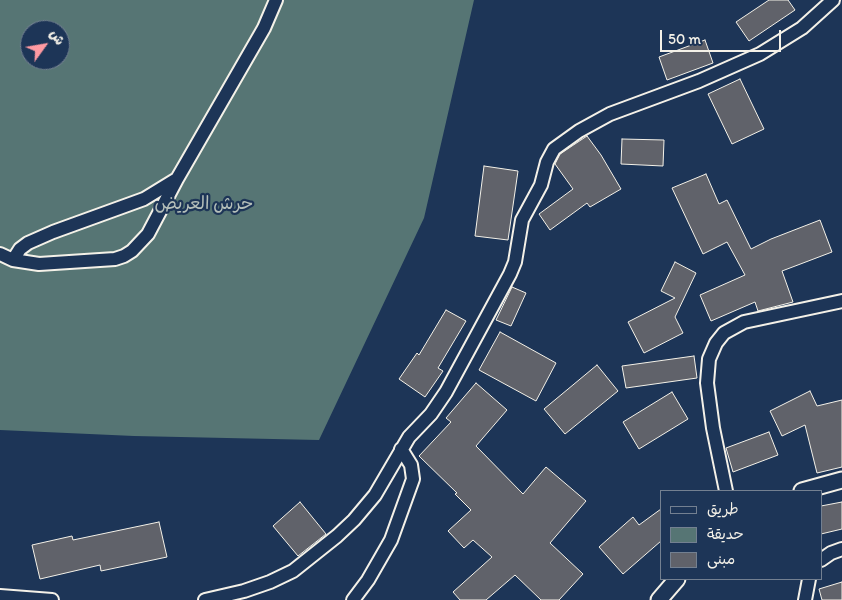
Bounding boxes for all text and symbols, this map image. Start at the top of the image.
north arrow [20,20,70,70]
scale bar [662,20,783,52]
text: ش [46,26,69,48]
text: 50 m [668,30,701,48]
park label: حرش العريض [155,193,253,215]
legend [660,490,822,580]
text: طريق [707,500,739,518]
text: حديقة [707,525,744,543]
text: مبنى [707,550,735,568]

